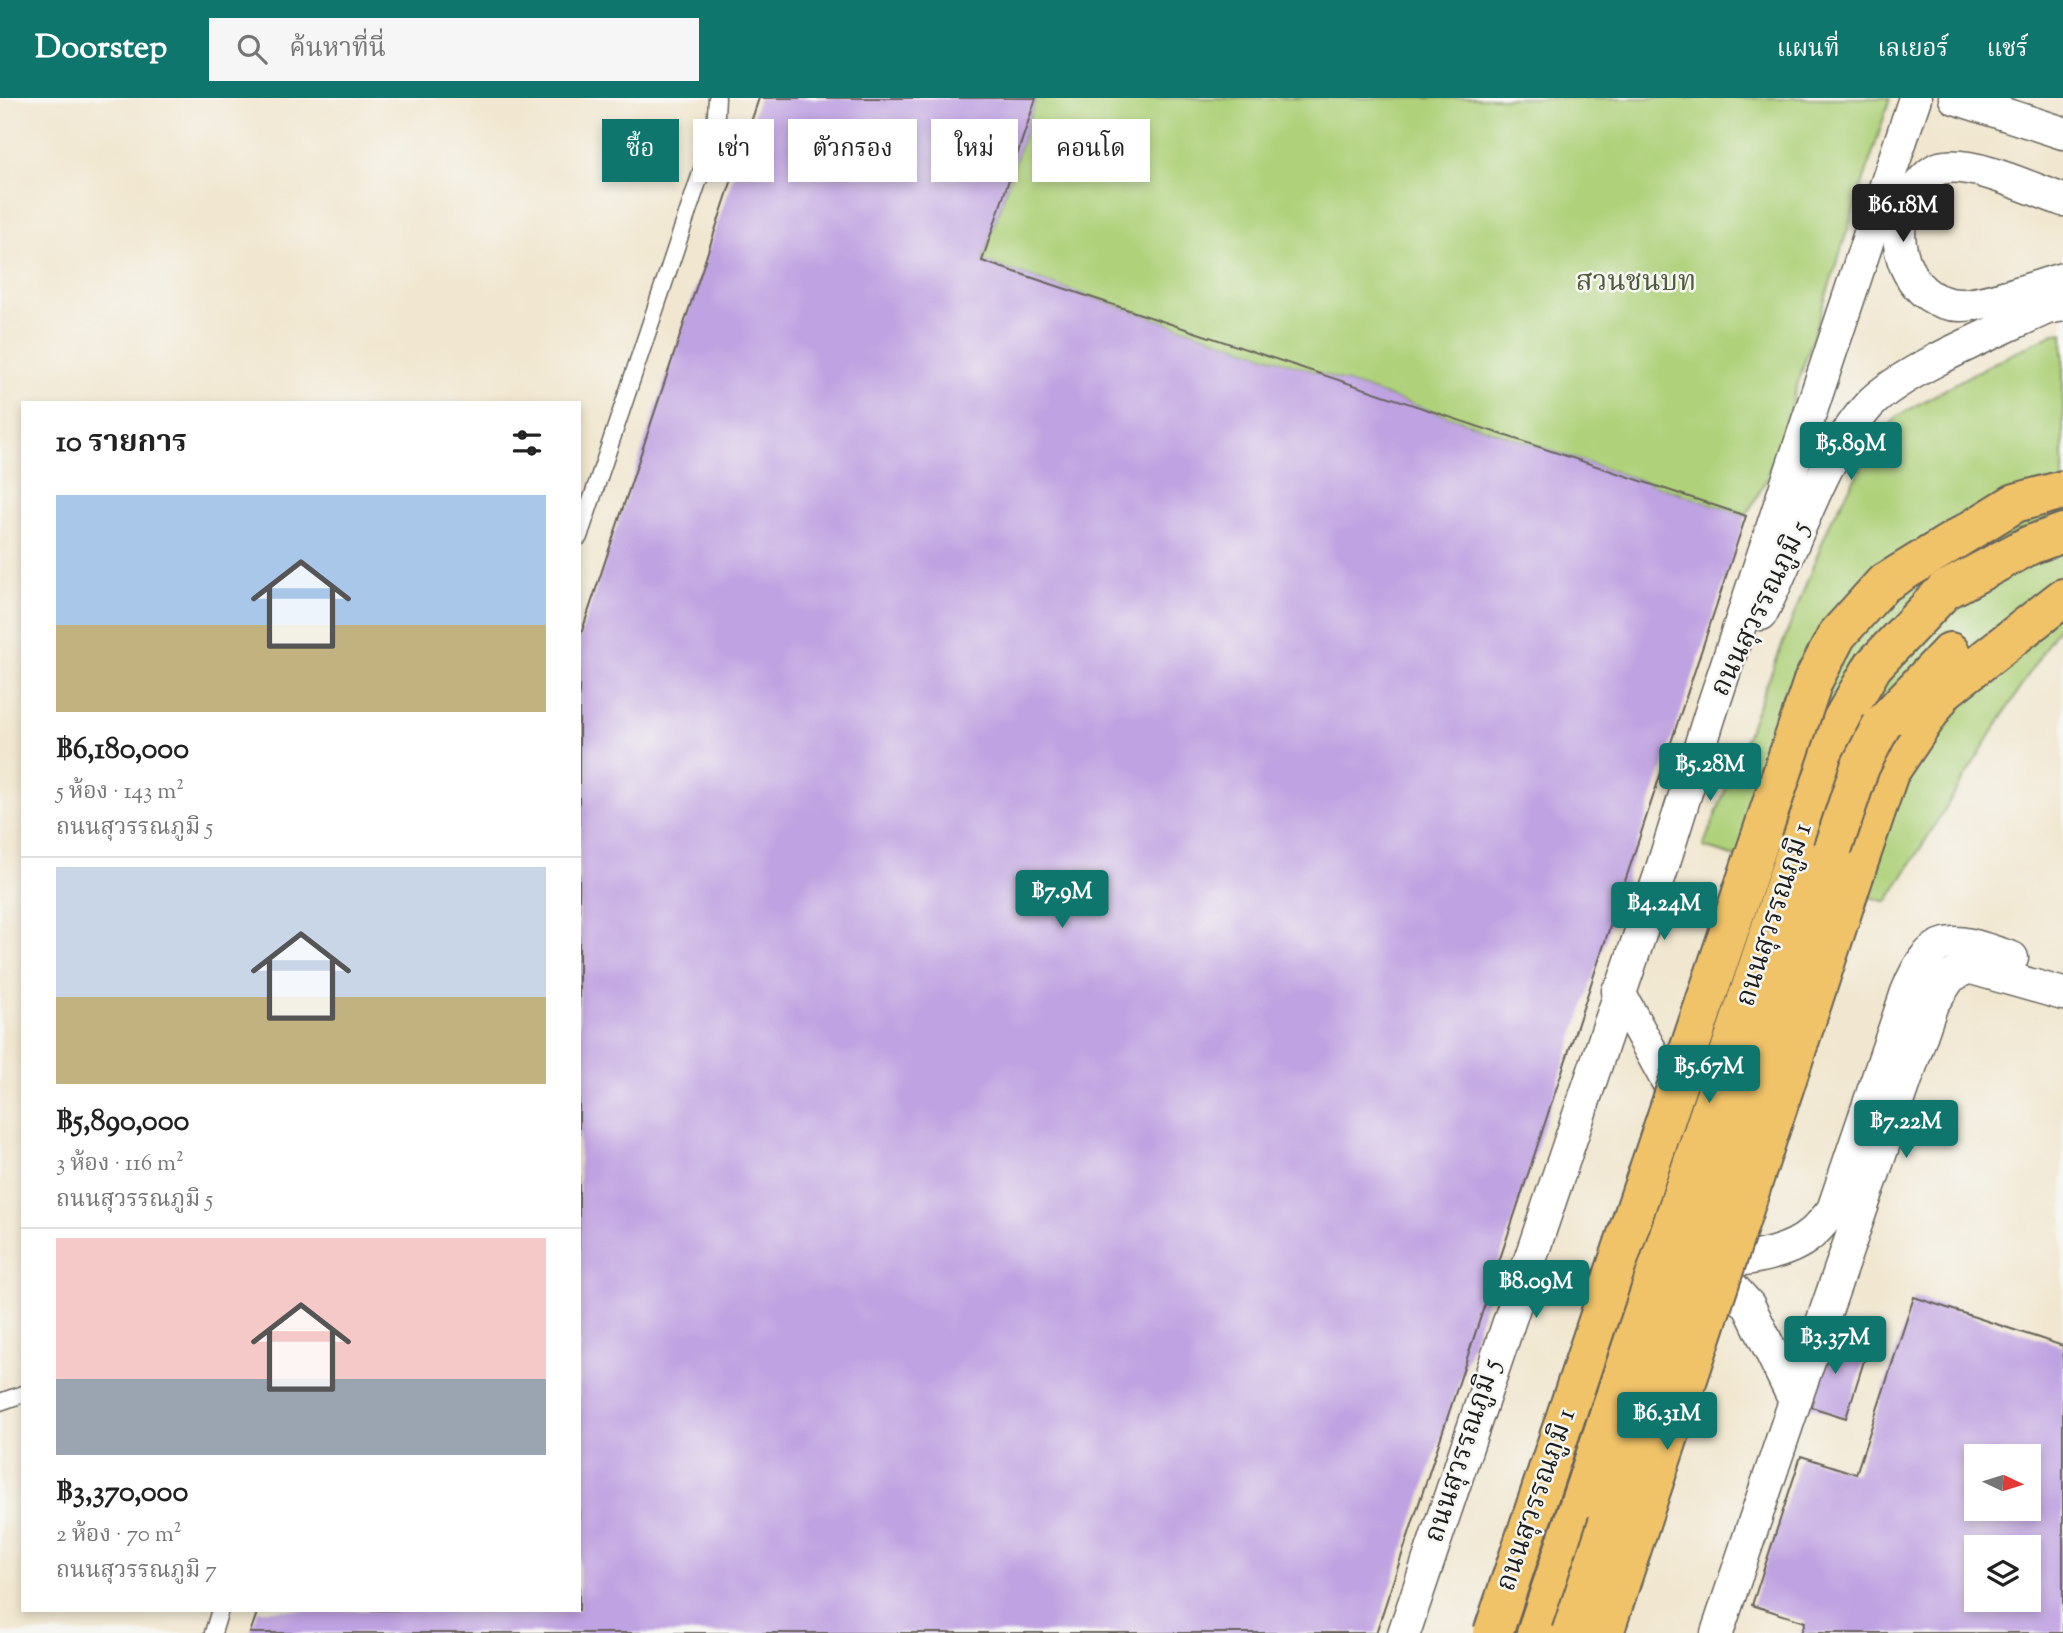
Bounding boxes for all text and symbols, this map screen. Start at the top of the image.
search box [209,18,699,81]
text: Doorstep [35,25,167,73]
icon: search [233,30,271,68]
text: ค้นหาที่นี่ [289,31,386,68]
text: แผนที่ [1777,33,1840,67]
text: เลเยอร์ [1878,33,1949,67]
text: แชร์ [1987,33,2028,67]
chip: ซื้อ [602,119,679,182]
chip: เช่า [693,119,774,182]
chip: ตัวกรอง [788,119,917,182]
chip: ใหม่ [931,119,1018,182]
chip: คอนโด [1032,119,1150,182]
pin: ฿6.18M [1846,184,1960,244]
text: ฿6.18M [1868,190,1938,223]
park label: สวนชนบท [1576,263,1696,303]
text: 10 รายการ [56,422,187,465]
pin: ฿5.89M [1794,422,1908,482]
icon: filters [508,424,546,462]
text: ฿5.89M [1816,428,1886,461]
street label: ถนนสุวรรณภูมิ 5 [1701,514,1821,704]
icon: home [238,541,364,667]
text: ฿6,180,000 [56,729,189,772]
pin: ฿5.28M [1653,744,1767,803]
text: ฿5.28M [1675,749,1745,782]
text: 5 ห้อง · 143 m² [56,776,184,809]
text: ถนนสุวรรณภูมิ 5 [56,812,213,845]
street label: ถนนสุวรรณภูมิ 1 [1726,818,1824,1012]
pin: ฿7.9M [1013,870,1111,930]
text: ฿7.9M [1032,876,1092,909]
pin: ฿4.24M [1607,882,1721,942]
text: ฿4.24M [1627,888,1701,921]
icon: home [238,913,364,1039]
pin: ฿5.67M [1652,1046,1766,1105]
text: ฿5.67M [1674,1051,1744,1084]
pin: ฿7.22M [1849,1100,1963,1160]
text: ฿5,890,000 [56,1101,189,1144]
text: ฿7.22M [1870,1106,1942,1139]
text: 3 ห้อง · 116 m² [56,1148,184,1181]
text: ถนนสุวรรณภูมิ 5 [56,1184,213,1217]
pin: ฿8.09M [1479,1260,1593,1320]
text: ฿8.09M [1499,1266,1573,1299]
icon: home [238,1284,364,1410]
pin: ฿3.37M [1778,1316,1892,1376]
text: ฿3.37M [1800,1322,1870,1355]
street label: ถนนสุวรรณภูมิ 5 [1415,1354,1513,1548]
pin: ฿6.31M [1610,1392,1724,1452]
text: ฿6.31M [1633,1398,1701,1431]
street label: ถนนสุวรรณภูมิ 1 [1487,1403,1587,1597]
north arrow [1964,1444,2040,1521]
map controls [1964,1444,2041,1612]
text: ฿3,370,000 [56,1472,188,1515]
text: 2 ห้อง · 70 m² [56,1519,182,1552]
button: layers [1964,1535,2041,1612]
text: ถนนสุวรรณภูมิ 7 [56,1555,217,1588]

